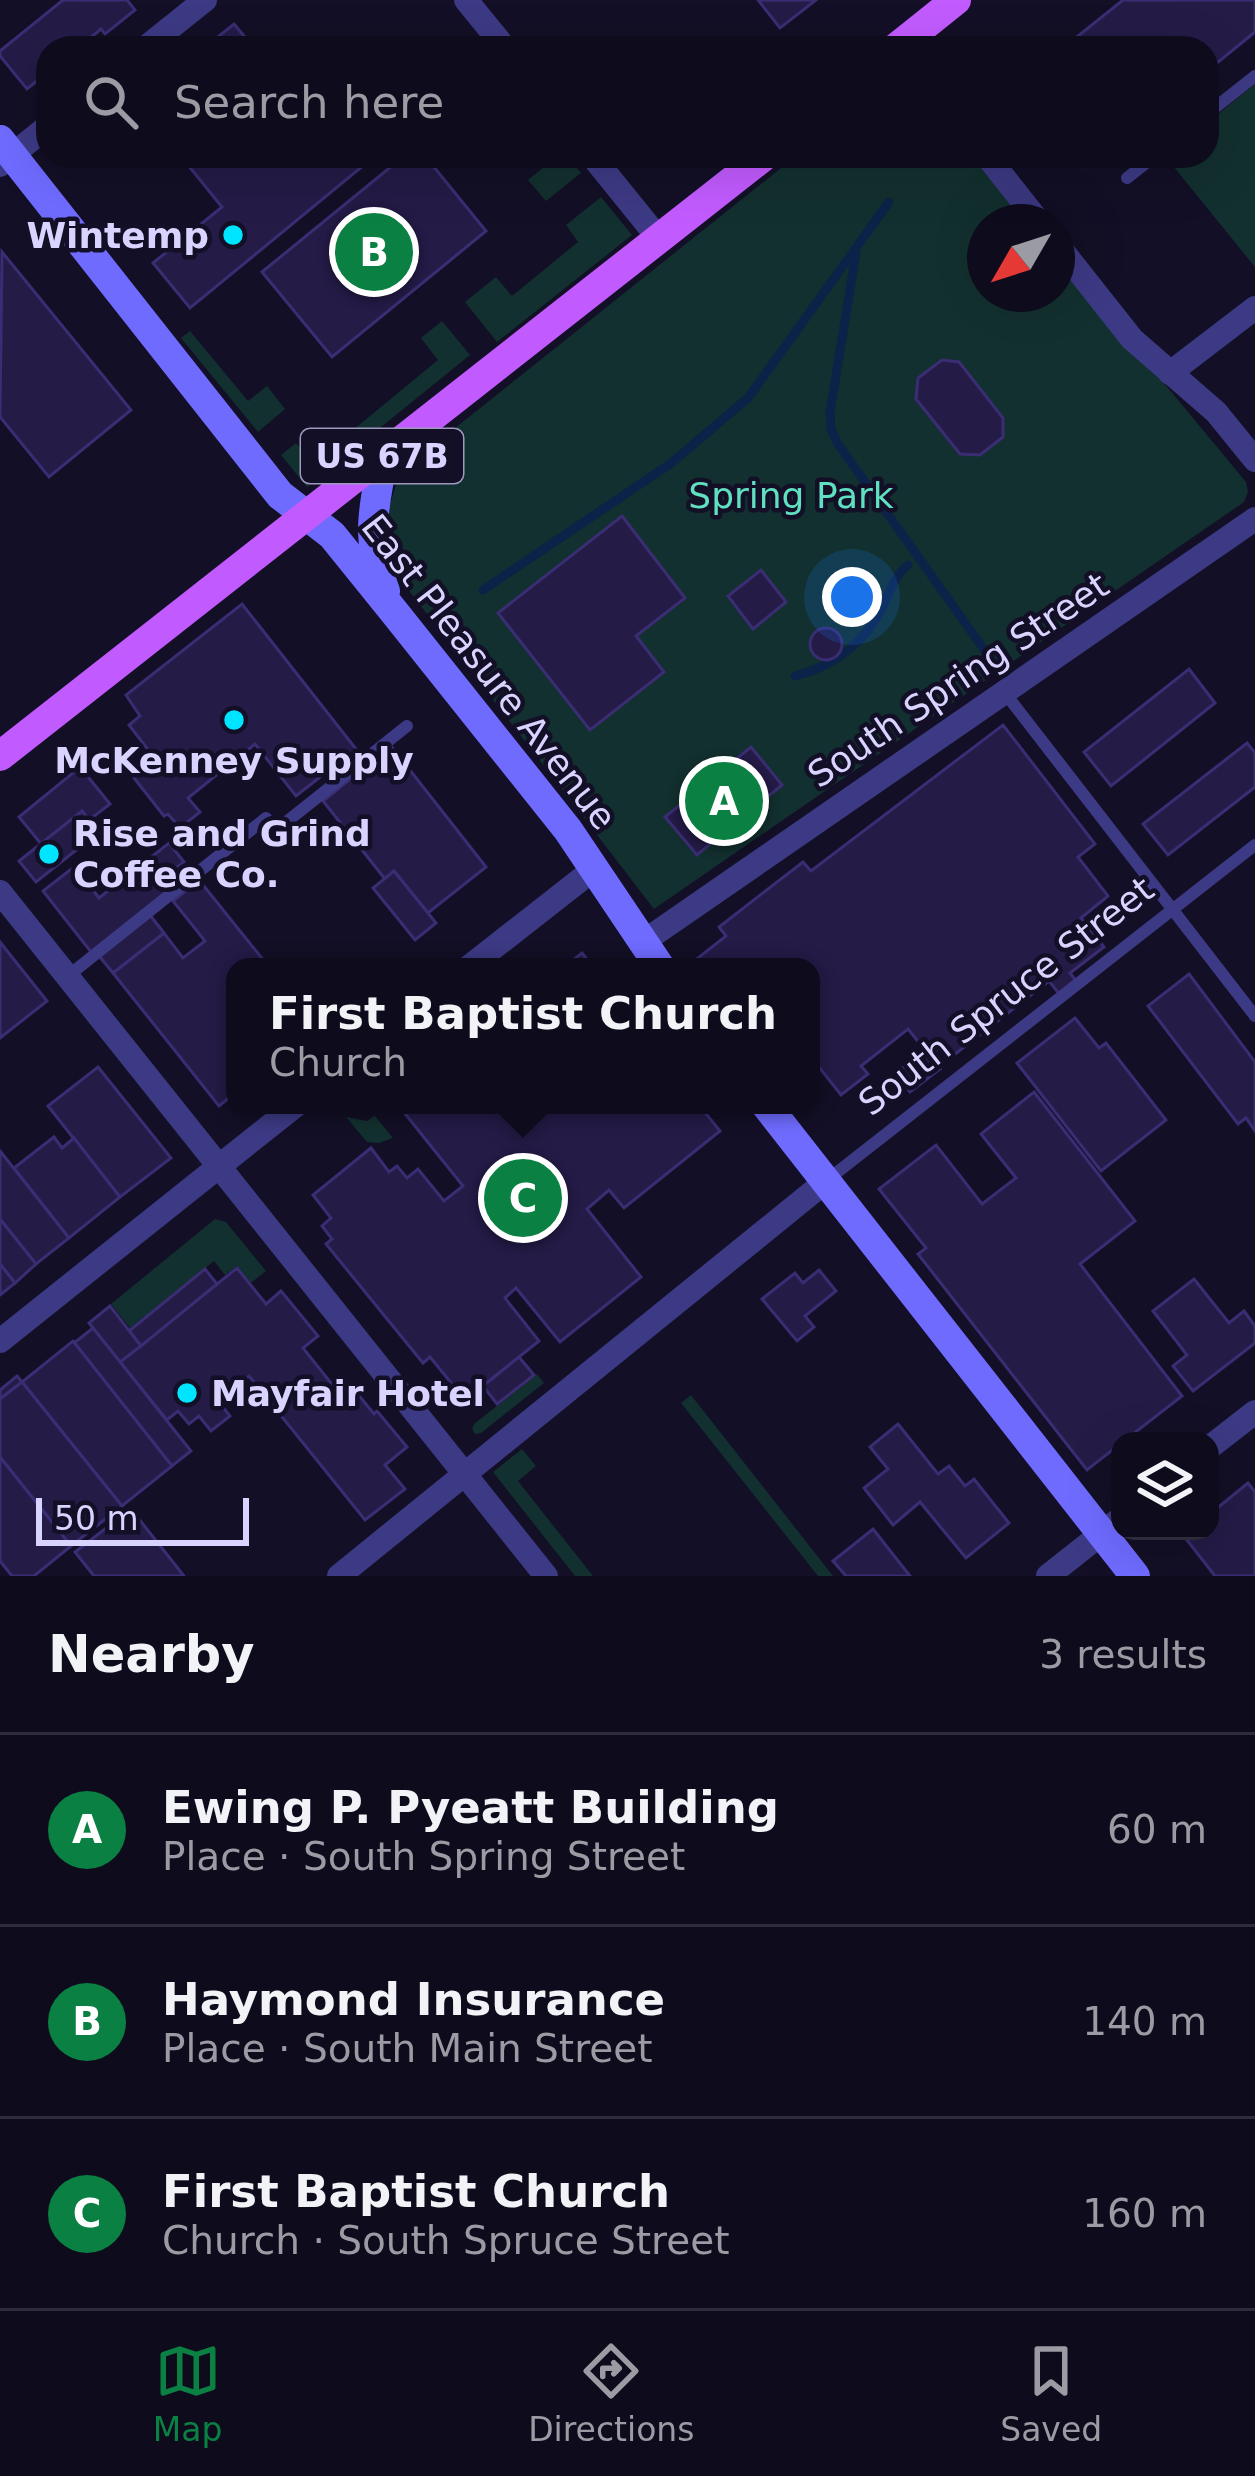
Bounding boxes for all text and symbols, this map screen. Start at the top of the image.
search box [36,36,1219,168]
icon: search [78,69,144,135]
text: Search here [174,76,444,129]
north arrow [967,204,1075,312]
pin: B [335,207,413,297]
place label: Wintemp [26,215,209,256]
marker: Wintemp [220,222,246,248]
road number: US 67B [301,429,463,483]
park label: Spring Park [688,475,894,516]
street label: East Pleasure Avenue [353,507,625,837]
street label: South Spring Street [800,564,1116,796]
your location [822,567,882,627]
marker: McKenney Supply [221,707,247,733]
place label: McKenney Supply [54,740,414,781]
pin: A [685,756,763,846]
place label: Rise and Grind Coffee Co. [73,813,371,895]
marker: Rise and Grind Coffee Co. [36,841,62,867]
street label: South Spruce Street [851,868,1161,1124]
popup [226,958,820,1114]
text: First Baptist Church [269,987,777,1040]
text: Church [269,1040,407,1085]
pin: C [484,1153,562,1243]
place label: Mayfair Hotel [211,1373,485,1414]
marker: Mayfair Hotel [174,1380,200,1406]
map controls [1111,1432,1219,1540]
button: layers [1111,1432,1219,1540]
scale bar [36,1492,249,1545]
text: 50 m [54,1499,139,1538]
text: Nearby [48,1625,255,1684]
text: 3 results [1039,1632,1207,1677]
text: Ewing P. Pyeatt Building [162,1781,779,1834]
text: A [72,1807,102,1852]
text: 60 m [1107,1807,1207,1852]
text: Place · South Spring Street [162,1834,685,1879]
text: Haymond Insurance [162,1973,665,2026]
text: B [72,1999,102,2044]
text: 140 m [1082,1999,1207,2044]
text: Place · South Main Street [162,2026,653,2071]
text: First Baptist Church [162,2165,670,2218]
text: C [73,2191,101,2236]
text: 160 m [1082,2191,1207,2236]
text: Church · South Spruce Street [162,2218,730,2263]
tab: Map [153,2338,223,2449]
tab: Directions [528,2338,694,2449]
tab: Saved [1000,2338,1102,2449]

